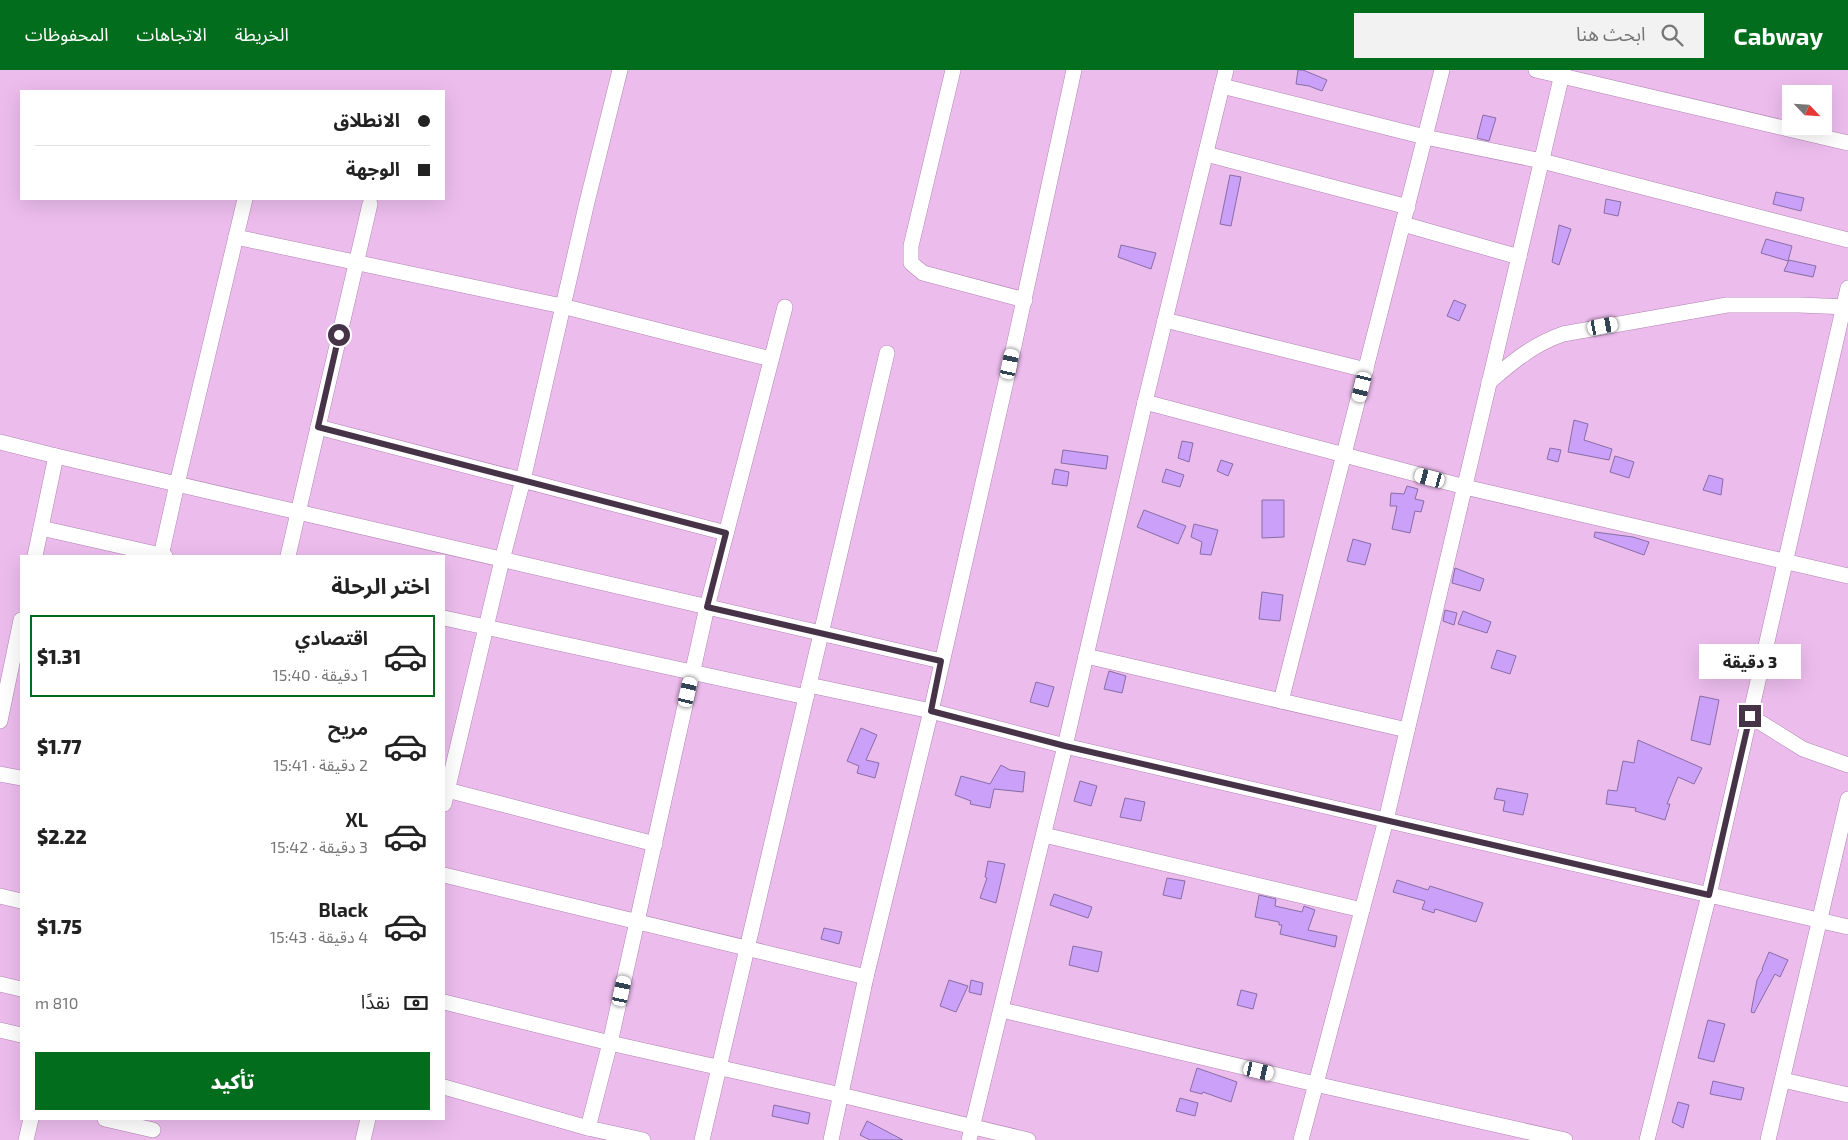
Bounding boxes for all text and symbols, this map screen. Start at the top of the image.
search box [1354,13,1704,58]
icon: search [1658,21,1686,49]
text: Cabway [1734,21,1823,50]
text: ابحث هنا [1576,22,1646,45]
text: المحفوظات [25,23,109,45]
text: الاتجاهات [137,23,207,45]
text: الخريطة [235,23,289,45]
north arrow [1782,85,1832,135]
map controls [1782,85,1832,135]
text: الانطلاق [334,108,400,131]
text: الوجهة [346,157,400,180]
car [1586,316,1619,336]
route start [328,324,350,346]
car [999,348,1020,380]
car [1351,371,1372,403]
car [1413,467,1446,489]
text: اختر الرحلة [331,572,430,598]
text: اقتصادي [295,626,368,649]
icon: car [383,634,428,679]
callout: 3 دقيقة [1699,644,1801,678]
text: $1.31 [37,645,81,668]
text: 3 دقيقة [1723,652,1777,671]
text: 1 دقيقة · 15:40 [272,665,368,684]
car [677,676,698,708]
route end [1739,705,1761,727]
text: مريح [328,716,368,739]
icon: car [383,724,428,769]
text: $1.77 [37,735,81,758]
text: 2 دقيقة · 15:41 [273,755,368,774]
text: XL [346,808,368,831]
icon: car [383,814,428,859]
text: $2.22 [37,825,87,848]
text: 3 دقيقة · 15:42 [271,837,368,856]
text: Black [318,898,368,921]
icon: car [383,904,428,949]
text: $1.75 [37,915,82,938]
text: 4 دقيقة · 15:43 [270,927,368,946]
car [611,975,632,1007]
icon: cash [402,989,430,1017]
text: نقدًا [361,990,390,1013]
text: 810 m [35,993,78,1012]
button: تأكيد [35,1052,430,1110]
car [1242,1060,1275,1082]

